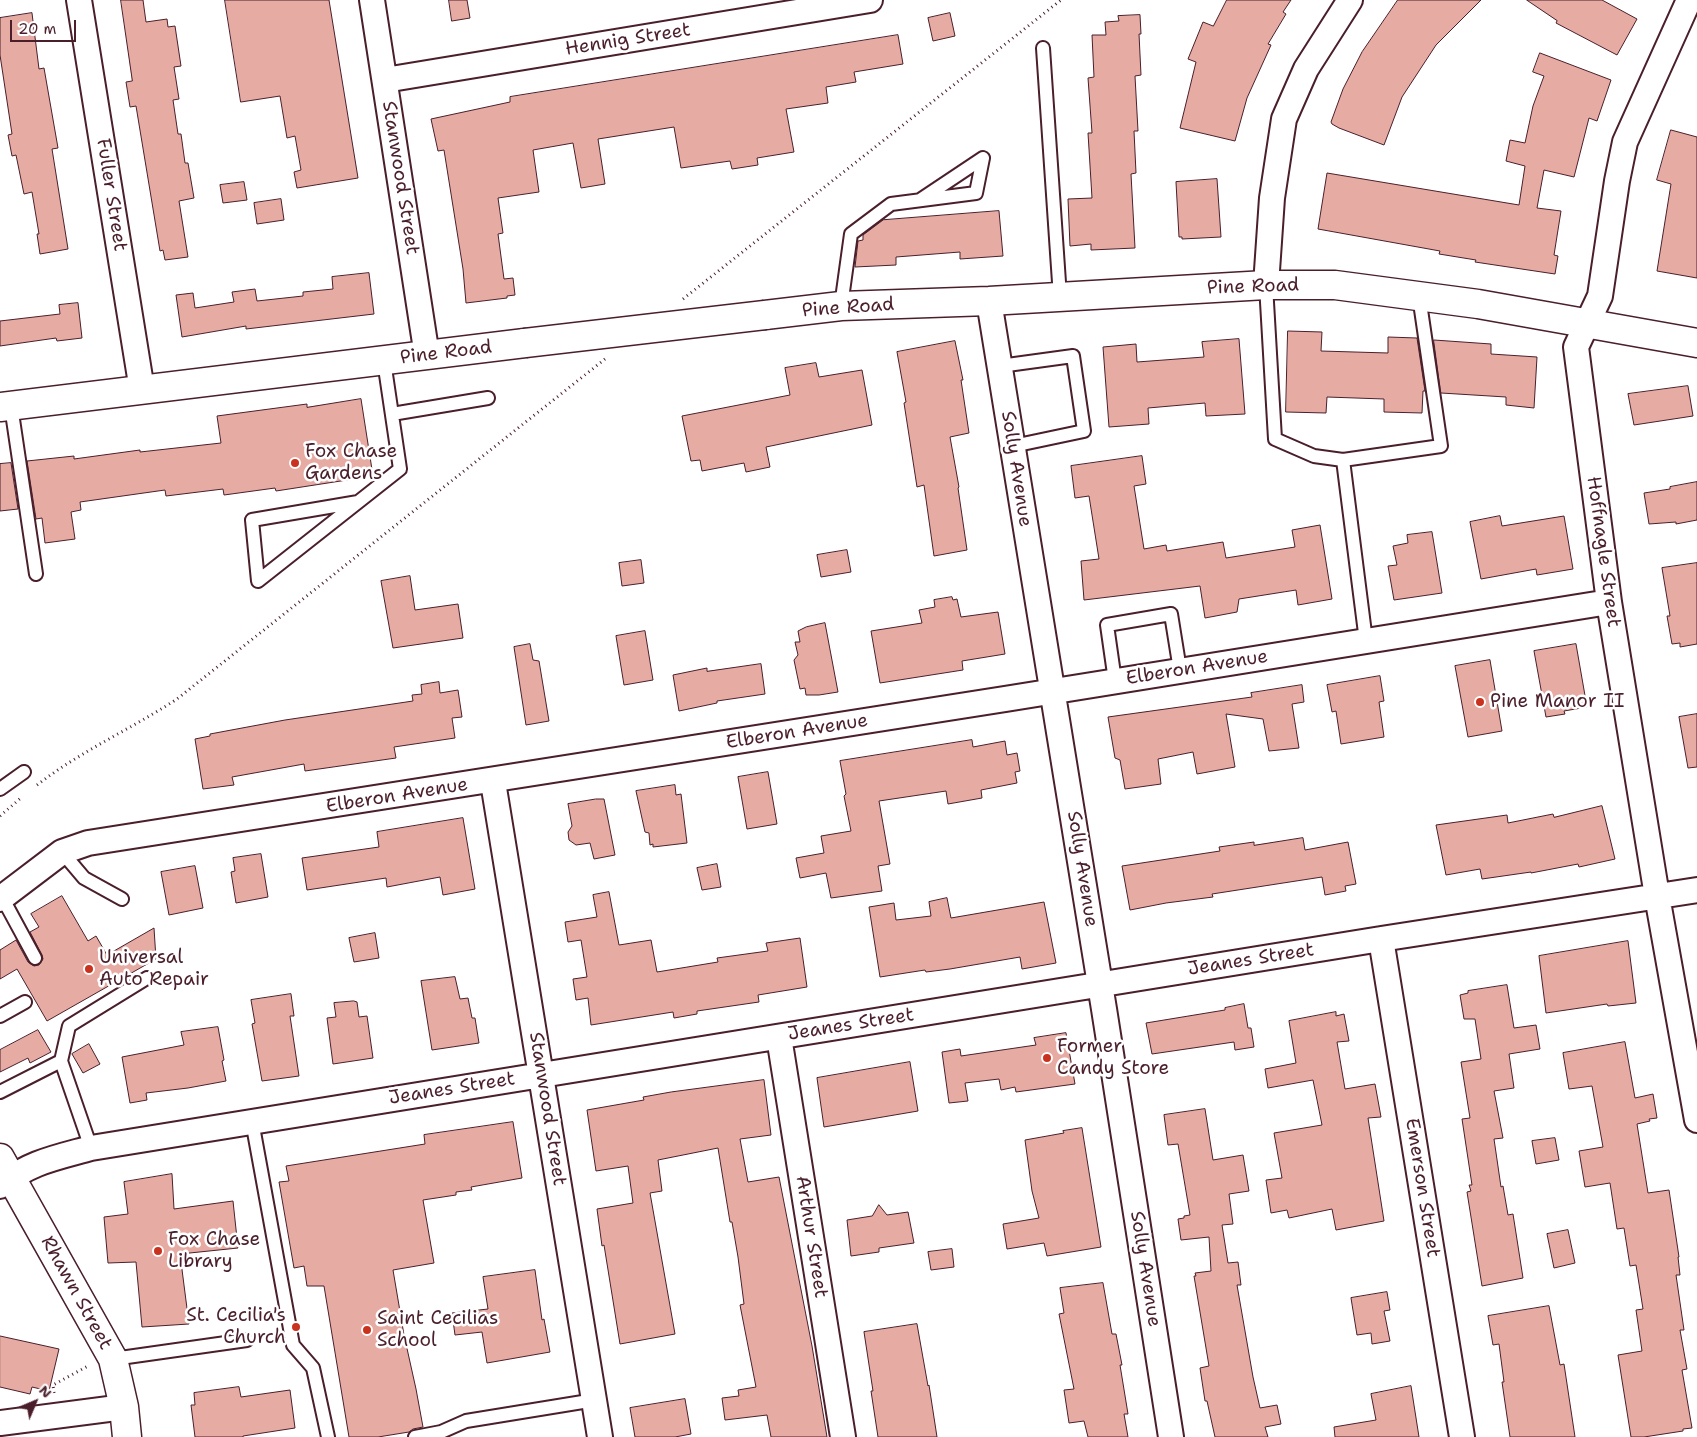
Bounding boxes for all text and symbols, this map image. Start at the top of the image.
scale bar [12,10,79,42]
text: 20 m [18,19,57,39]
street label: Hennig Street [564,19,692,61]
street label: Stanwood Street [377,100,423,256]
street label: Fuller Street [91,137,131,253]
street label: Pine Road [1206,274,1300,300]
street label: Pine Road [801,293,895,323]
street label: Pine Road [399,336,493,370]
street label: Solly Avenue [996,409,1036,529]
place label: Fox Chase Gardens [305,441,397,485]
marker: Fox Chase Gardens [289,457,301,469]
street label: Hoffnagle Street [1581,475,1625,629]
street label: Elberon Avenue [1124,646,1270,690]
place label: Pine Manor II [1490,691,1624,713]
marker: Pine Manor II [1474,696,1486,708]
street label: Elberon Avenue [724,710,870,754]
street label: Elberon Avenue [324,774,470,818]
street label: Solly Avenue [1062,809,1102,929]
street label: Jeanes Street [1186,939,1316,981]
place label: Universal Auto Repair [99,947,209,991]
marker: Universal Auto Repair [83,963,95,975]
street label: Jeanes Street [786,1004,916,1046]
street label: Stanwood Street [524,1031,570,1187]
place label: Former Candy Store [1057,1036,1169,1080]
marker: Former Candy Store [1041,1052,1053,1064]
street label: Jeanes Street [387,1068,517,1110]
street label: Emerson Street [1400,1117,1444,1259]
street label: Arthur Street [790,1174,832,1300]
street label: Solly Avenue [1125,1209,1165,1329]
place label: Fox Chase Library [168,1229,260,1273]
street label: Rhawn Street [35,1232,117,1354]
marker: Fox Chase Library [152,1245,164,1257]
place label: St. Cecilia's Church [186,1305,286,1349]
place label: Saint Cecilias School [377,1308,498,1352]
marker: St. Cecilia's Church [290,1321,302,1333]
marker: Saint Cecilias School [361,1324,373,1336]
north arrow [10,1377,60,1427]
text: N [35,1381,56,1402]

